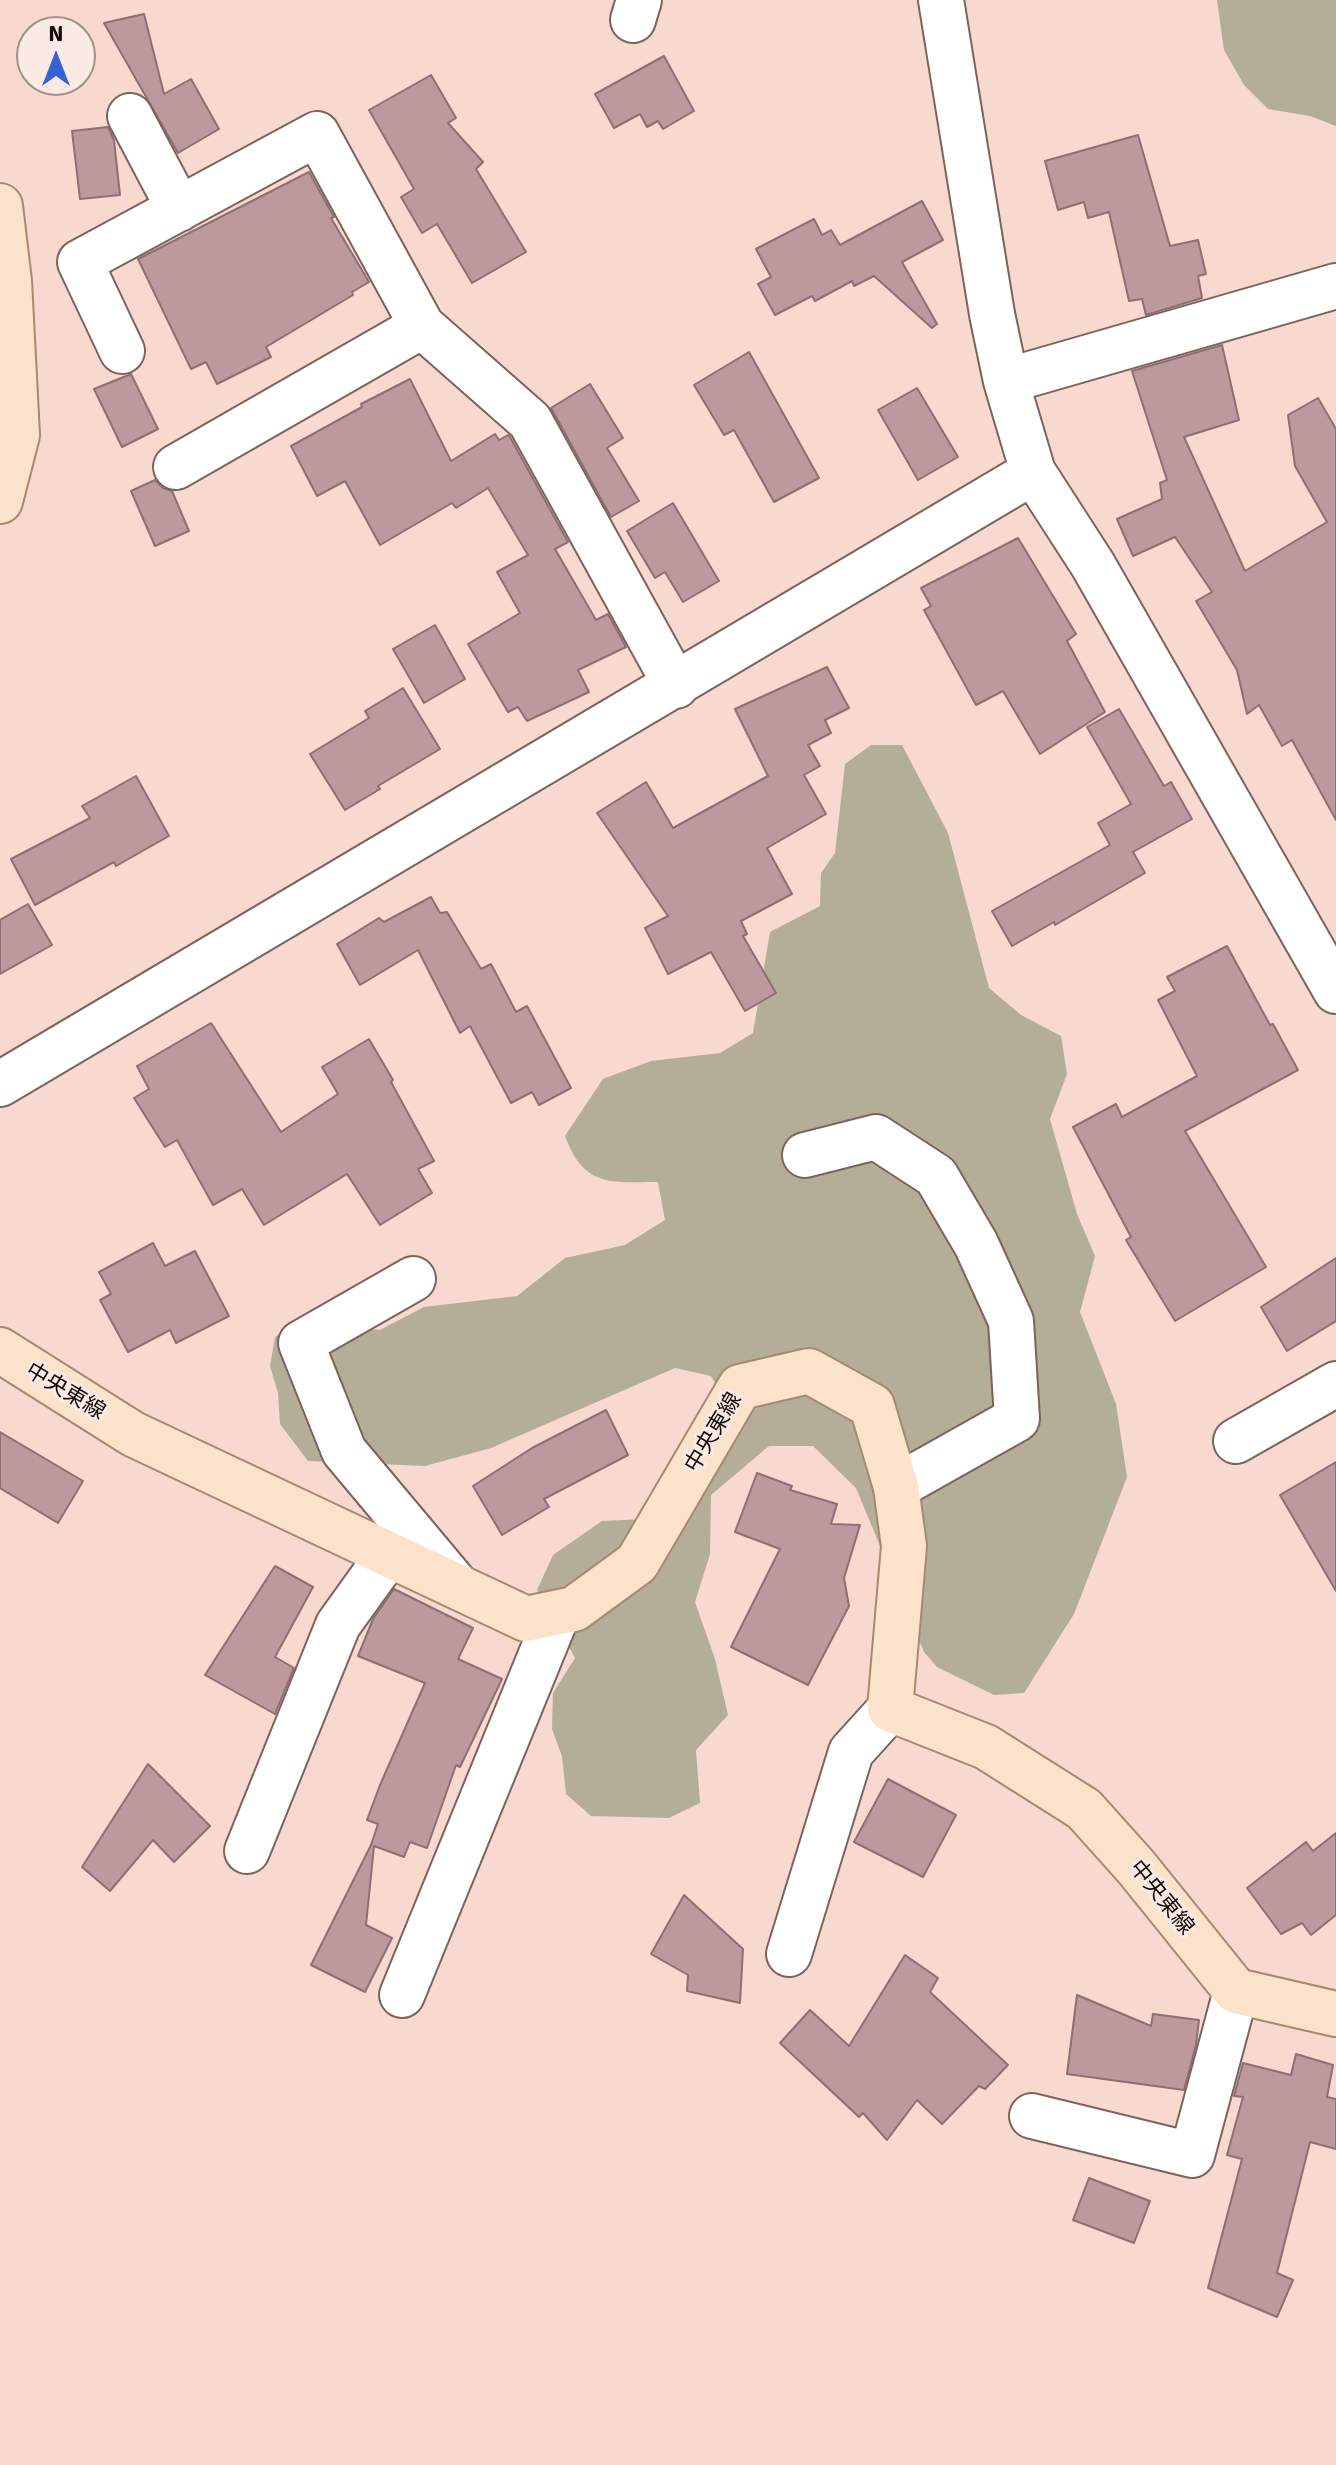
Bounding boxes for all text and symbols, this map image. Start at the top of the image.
north arrow [16,16,96,96]
text: N [48,20,64,47]
street label: 中央東線 [20,1358,110,1426]
street label: 中央東線 [680,1388,748,1478]
street label: 中央東線 [1123,1855,1199,1941]

